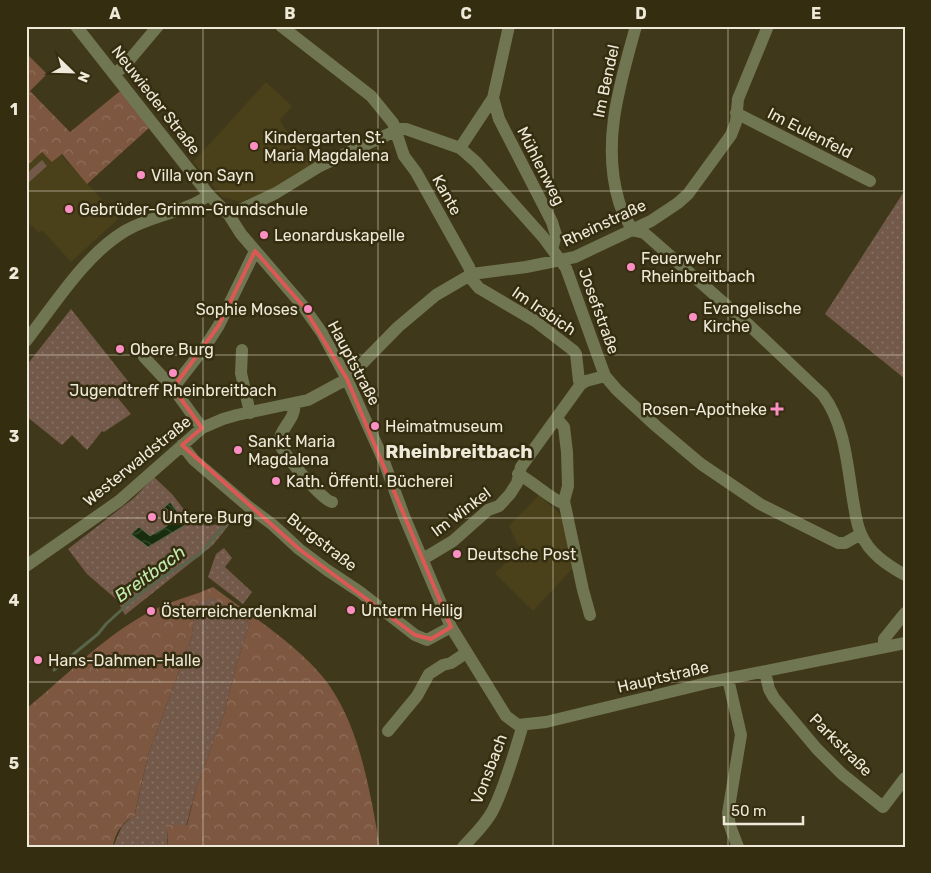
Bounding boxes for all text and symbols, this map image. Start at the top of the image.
text: A [109,4,121,23]
text: B [284,4,296,23]
text: C [460,4,472,23]
text: D [635,4,647,23]
text: E [811,4,821,23]
street label: Neuwieder Straße [108,42,204,158]
street label: Im Bendel [589,43,623,119]
north arrow [48,48,98,98]
text: N [74,69,93,85]
text: 1 [10,100,18,119]
street label: Im Eulenfeld [764,104,856,162]
street label: Mühlenweg [513,124,569,208]
place label: Kindergarten St. Maria Magdalena [264,128,389,165]
marker: Kindergarten St. Maria Magdalena [248,140,260,152]
place label: Villa von Sayn [151,166,254,185]
marker: Villa von Sayn [135,169,147,181]
street label: Kante [428,172,466,218]
street label: Rheinstraße [559,195,649,251]
place label: Gebrüder-Grimm-Grundschule [79,200,308,219]
marker: Gebrüder-Grimm-Grundschule [63,203,75,215]
place label: Leonarduskapelle [274,226,405,245]
marker: Leonarduskapelle [258,229,270,241]
place label: Feuerwehr Rheinbreitbach [641,249,755,286]
marker: Feuerwehr Rheinbreitbach [625,261,637,273]
text: 2 [9,264,19,283]
street label: Josefstraße [575,265,623,357]
street label: Im Irsbich [508,283,580,339]
place label: Evangelische Kirche [703,299,802,336]
place label: Sophie Moses [196,300,298,319]
marker: Sophie Moses [302,303,314,315]
marker: Evangelische Kirche [687,311,699,323]
street label: Hauptstraße [324,317,384,409]
place label: Obere Burg [130,340,214,359]
marker: Obere Burg [114,343,126,355]
marker: Jugendtreff Rheinbreitbach [167,367,179,379]
place label: Jugendtreff Rheinbreitbach [69,381,277,400]
place label: Rosen-Apotheke [642,400,767,419]
marker: Rosen-Apotheke [771,403,783,415]
street label: Westerwaldstraße [79,412,195,510]
place label: Heimatmuseum [385,417,503,436]
marker: Heimatmuseum [369,420,381,432]
text: 3 [9,427,19,446]
place label: Sankt Maria Magdalena [248,432,335,469]
district label: Rheinbreitbach [385,440,533,463]
marker: Sankt Maria Magdalena [232,444,244,456]
place label: Kath. Öffentl. Bücherei [286,472,453,491]
marker: Kath. Öffentl. Bücherei [270,475,282,487]
street label: Im Winkel [428,484,494,540]
place label: Untere Burg [162,508,253,527]
street label: Burgstraße [283,509,361,575]
marker: Untere Burg [146,511,158,523]
water label: Breitbach [110,541,190,607]
place label: Deutsche Post [467,545,576,564]
marker: Deutsche Post [451,548,463,560]
text: 4 [9,591,20,610]
place label: Unterm Heilig [361,601,463,620]
place label: Österreicherdenkmal [161,602,317,621]
marker: Unterm Heilig [345,604,357,616]
marker: Österreicherdenkmal [145,605,157,617]
place label: Hans-Dahmen-Halle [48,651,201,670]
marker: Hans-Dahmen-Halle [32,654,44,666]
street label: Hauptstraße [615,657,711,697]
street label: Parkstraße [806,710,876,780]
street label: Vonsbach [467,731,511,807]
text: 5 [9,754,19,773]
scale bar [724,793,802,825]
text: 50 m [731,802,766,820]

